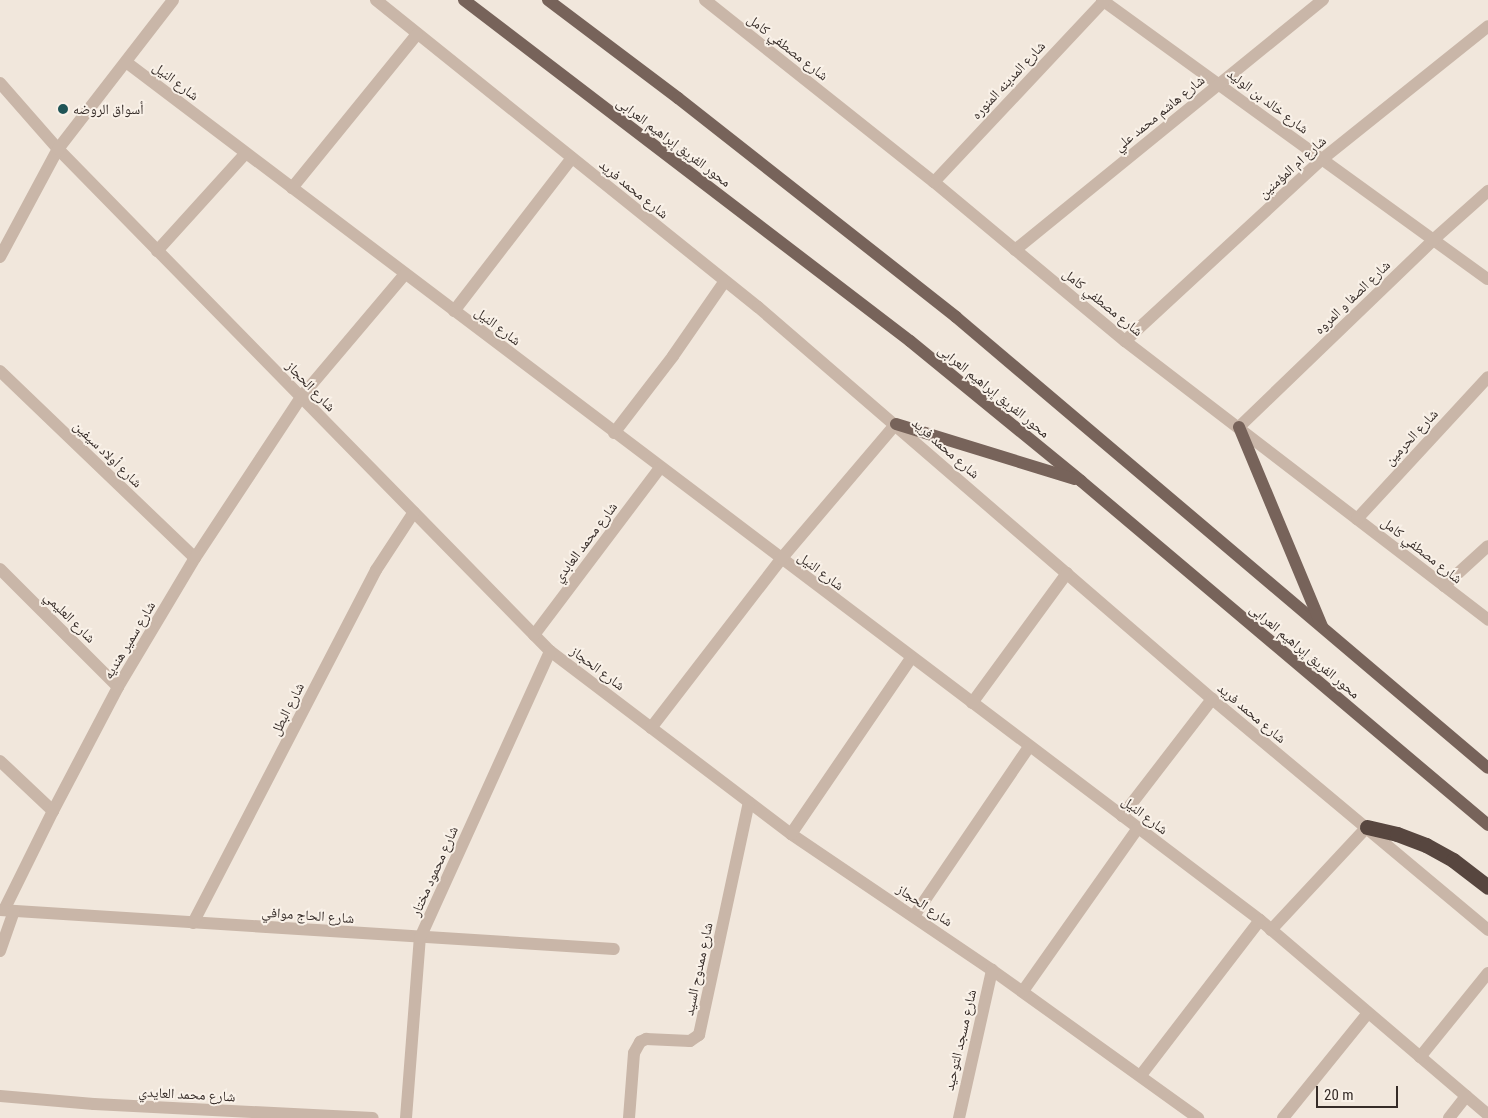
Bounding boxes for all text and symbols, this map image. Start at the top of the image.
street label: شارع مصطفي كامل [744,10,832,84]
street label: شارع المدينه المنوره [967,37,1049,123]
street label: شارع النيل [150,58,202,104]
street label: شارع خالد بن الوليد [1224,65,1312,137]
street label: شارع هاشم محمد علي [1110,71,1208,155]
street label: محور الفريق إبراهيم العرابى [614,94,734,190]
place label: أسواق الروضه [73,101,144,117]
marker: أسواق الروضه [57,103,69,115]
street label: شارع ام المؤمنين [1255,132,1329,202]
street label: شارع محمد فريد [596,156,672,222]
street label: شارع الصفا و المروه [1311,257,1393,337]
street label: شارع مصطفي كامل [1060,265,1146,339]
street label: شارع النيل [472,303,524,349]
street label: محور الفريق إبراهيم العرابى [935,341,1053,441]
street label: شارع الحجاز [283,357,339,415]
street label: شارع الحرمين [1381,405,1441,469]
street label: شارع محمد فريد [909,414,983,482]
street label: شارع أولاد سيفين [70,417,146,491]
street label: شارع محمد العابدي [549,499,621,585]
street label: شارع مصطفي كامل [1378,513,1466,587]
street label: شارع النيل [795,548,847,594]
street label: شارع العليمي [41,588,99,646]
street label: شارع سمير هنديه [99,598,159,682]
street label: محور الفريق إبراهيم العرابى [1246,600,1364,702]
street label: شارع الحجاز [567,642,629,694]
street label: شارع البطل [267,680,307,738]
street label: شارع محمد فريد [1214,680,1290,746]
street label: شارع النيل [1119,792,1171,838]
street label: شارع محمود مختار [407,823,461,919]
street label: شارع الحجاز [894,880,956,930]
street label: شارع الحاج موافي [261,903,355,927]
street label: شارع ممدوح السيد [680,921,716,1017]
street label: شارع مسجد التوحيد [940,988,980,1092]
scale bar [1318,1076,1400,1108]
street label: شارع محمد العايدي [138,1083,236,1105]
text: 20 m [1324,1086,1354,1104]

